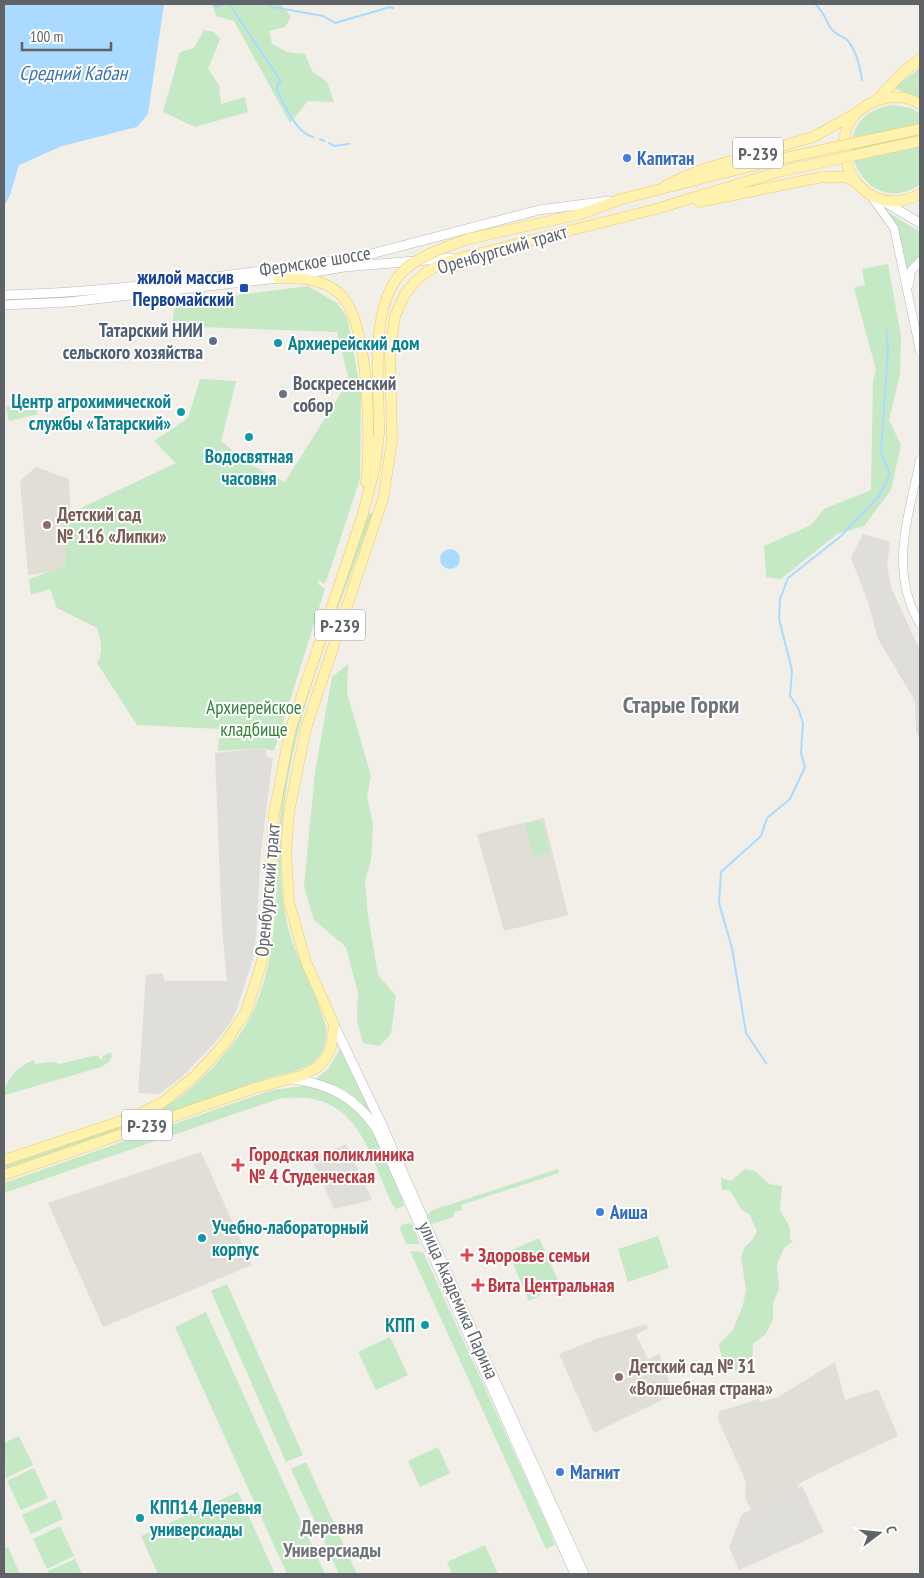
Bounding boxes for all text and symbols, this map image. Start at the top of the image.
scale bar [22,20,111,52]
text: 100 m [30,27,63,46]
water label: Средний Кабан [19,60,129,86]
road number: Р-239 [733,138,783,168]
place label: Капитан [637,146,694,170]
marker: Капитан [621,152,633,164]
street label: Оренбургский тракт [434,219,571,279]
street label: Фермское шоссе [258,240,372,282]
place label: жилой массив Первомайский [133,265,234,311]
marker: жилой массив Первомайский [238,282,250,294]
place label: Татарский НИИ сельского хозяйства [63,318,203,364]
place label: Архиерейский дом [287,331,420,355]
marker: Татарский НИИ сельского хозяйства [207,335,219,347]
marker: Архиерейский дом [272,337,284,349]
place label: Воскресенский собор [293,371,396,417]
marker: Воскресенский собор [277,388,289,400]
place label: Центр агрохимической службы «Татарский» [11,389,171,435]
marker: Центр агрохимической службы «Татарский» [175,406,187,418]
marker: Водосвятная часовня [243,431,255,443]
place label: Водосвятная часовня [205,444,293,490]
place label: Детский сад № 116 «Липки» [57,502,167,548]
marker: Детский сад № 116 «Липки» [41,519,53,531]
road number: Р-239 [315,610,365,640]
district label: Старые Горки [623,689,739,720]
park label: Архиерейское кладбище [206,695,302,741]
street label: Оренбургский тракт [249,821,285,958]
road number: Р-239 [122,1110,172,1140]
place label: Городская поликлиника № 4 Студенческая [249,1142,415,1188]
marker: Городская поликлиника № 4 Студенческая [231,1158,245,1172]
place label: Аиша [609,1200,648,1224]
marker: Аиша [594,1206,606,1218]
place label: Учебно-лабораторный корпус [211,1215,369,1261]
street label: улица Академика Парина [413,1218,505,1382]
marker: Учебно-лабораторный корпус [196,1232,208,1244]
place label: Здоровье семьи [478,1243,590,1267]
marker: Здоровье семьи [460,1248,474,1262]
place label: Вита Центральная [488,1273,614,1297]
marker: Вита Центральная [472,1279,484,1291]
place label: КПП [385,1313,415,1337]
marker: КПП [419,1319,431,1331]
place label: Детский сад № 31 «Волшебная страна» [629,1354,773,1400]
marker: Детский сад № 31 «Волшебная страна» [613,1371,625,1383]
place label: Магнит [570,1460,620,1484]
marker: Магнит [554,1466,566,1478]
place label: КПП14 Деревня универсиады [149,1495,262,1541]
north arrow [854,1508,904,1558]
marker: КПП14 Деревня универсиады [134,1512,146,1524]
district label: Деревня Универсиады [282,1514,381,1563]
text: С [882,1524,901,1536]

